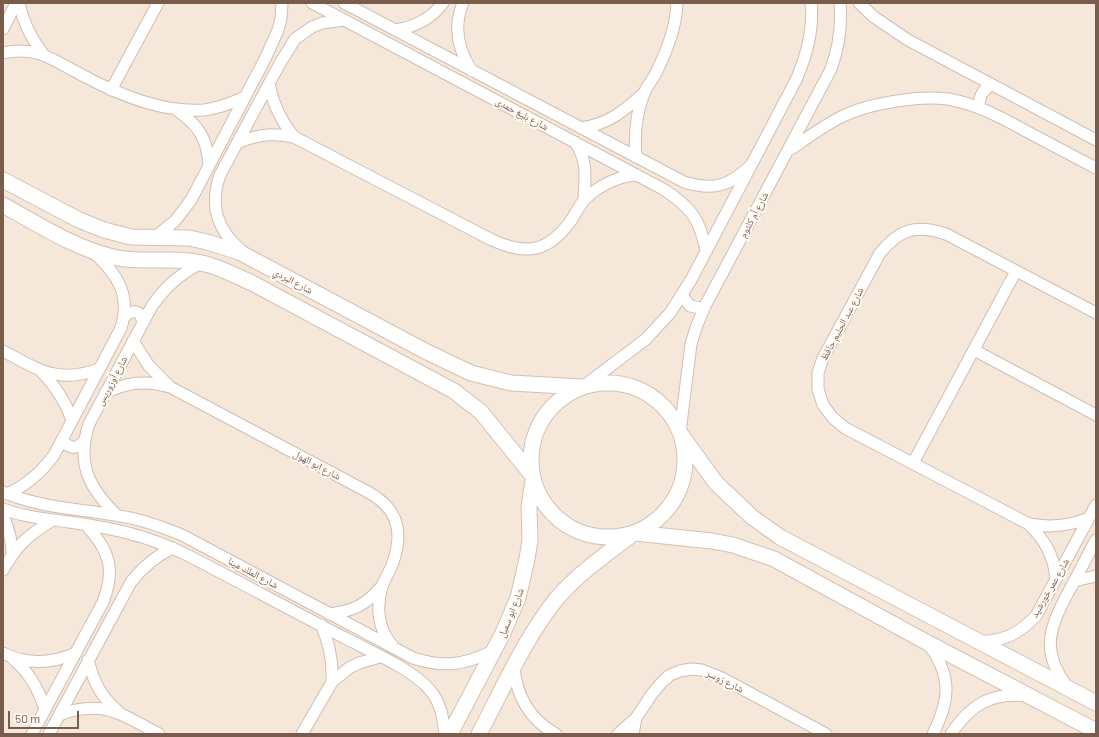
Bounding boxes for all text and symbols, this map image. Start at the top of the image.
street label: شارع بليغ حمدى [494,95,550,133]
street label: شارع أم كلثوم [737,190,771,240]
street label: شارع البردي [271,266,315,296]
street label: شارع عبد الحليم حافظ [818,285,866,363]
street label: شارع أوزوريس [94,354,130,408]
street label: شارع ابو الهول [291,448,343,482]
street label: شارع الملك مينا [226,555,280,591]
street label: شارع عمر خورشيد [1028,556,1072,620]
street label: شارع ابو سمبل [496,586,526,640]
street label: شارع زوسر [704,667,746,695]
scale bar [10,703,81,729]
text: 50 m [15,711,40,725]

